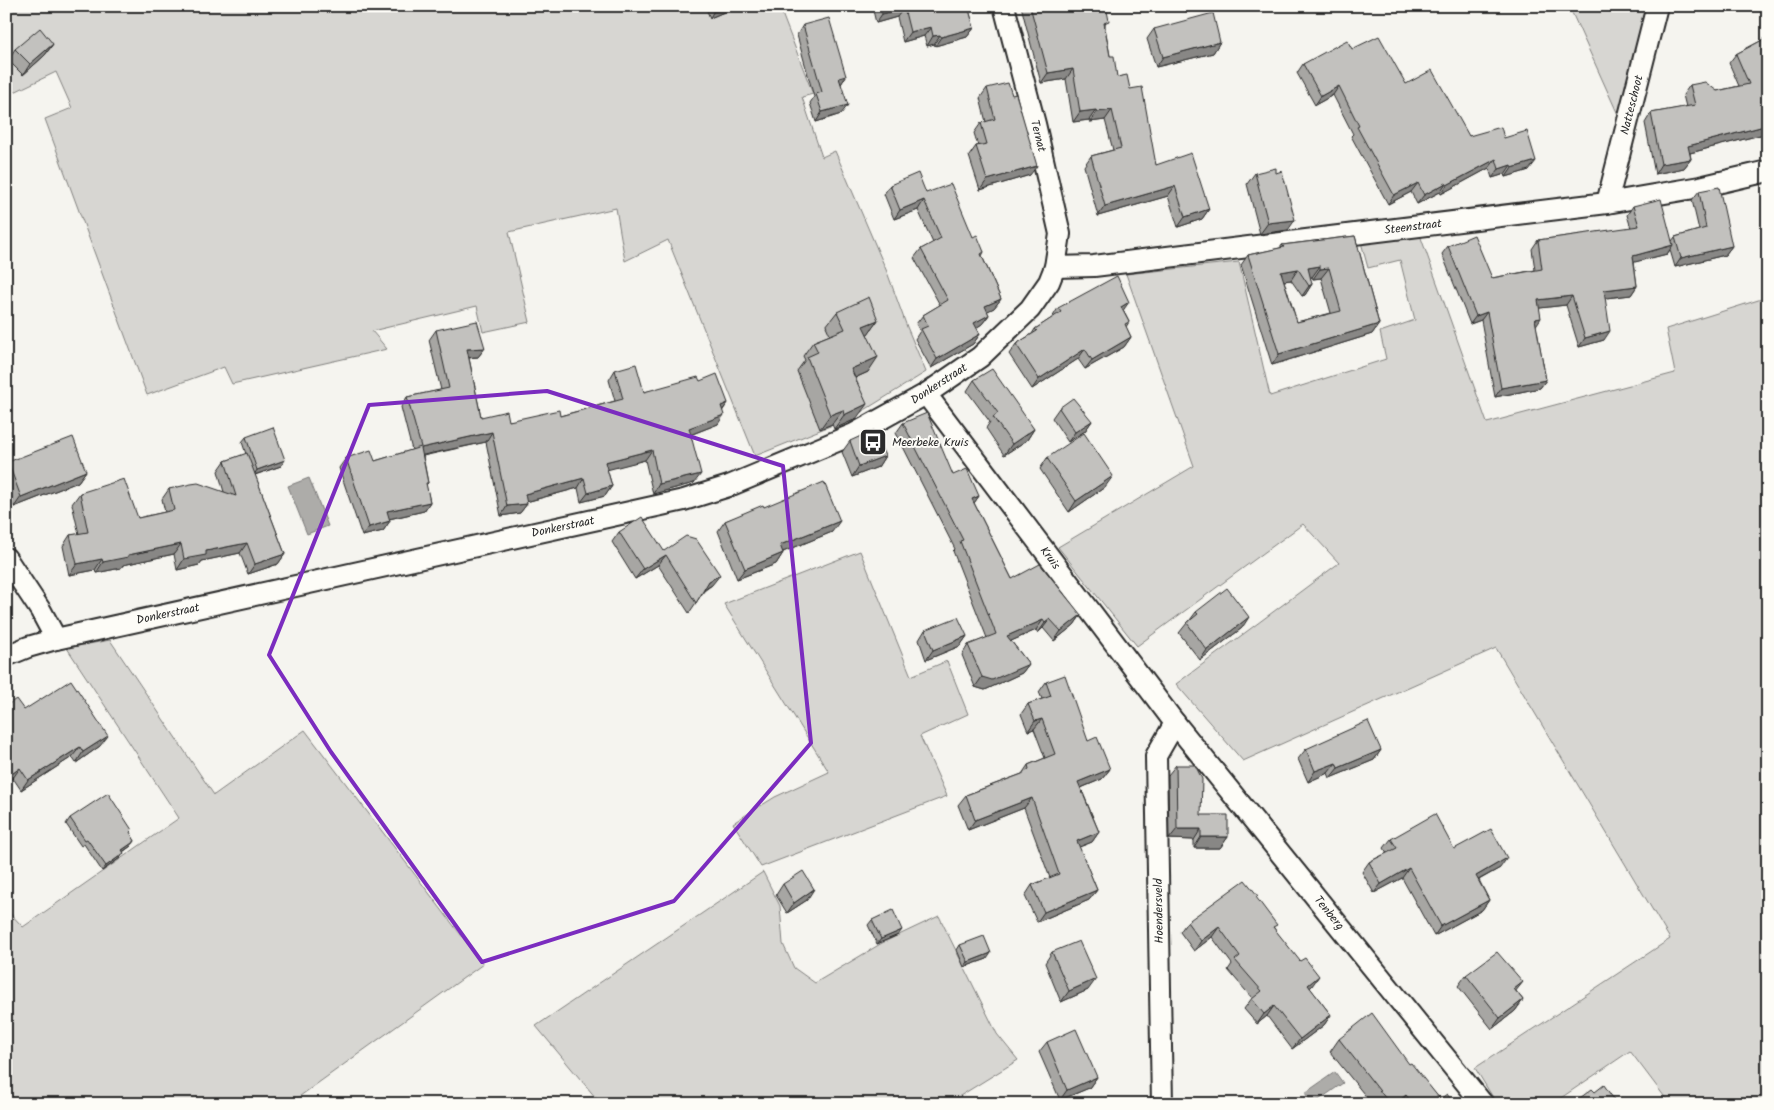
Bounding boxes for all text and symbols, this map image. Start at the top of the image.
street label: Natteschoot [1615,73,1649,137]
street label: Ternat [1025,118,1051,154]
street label: Steenstraat [1383,214,1443,240]
street label: Donkerstraat [907,358,971,409]
bus stop icon: Meerbeke Kruis [858,427,888,457]
place label: Meerbeke Kruis [892,433,969,452]
street label: Donkerstraat [530,511,597,543]
street label: Kruis [1035,542,1065,574]
street label: Donkerstraat [135,598,202,630]
street label: Hoendersveld [1149,877,1169,944]
street label: Tenberg [1309,892,1349,935]

